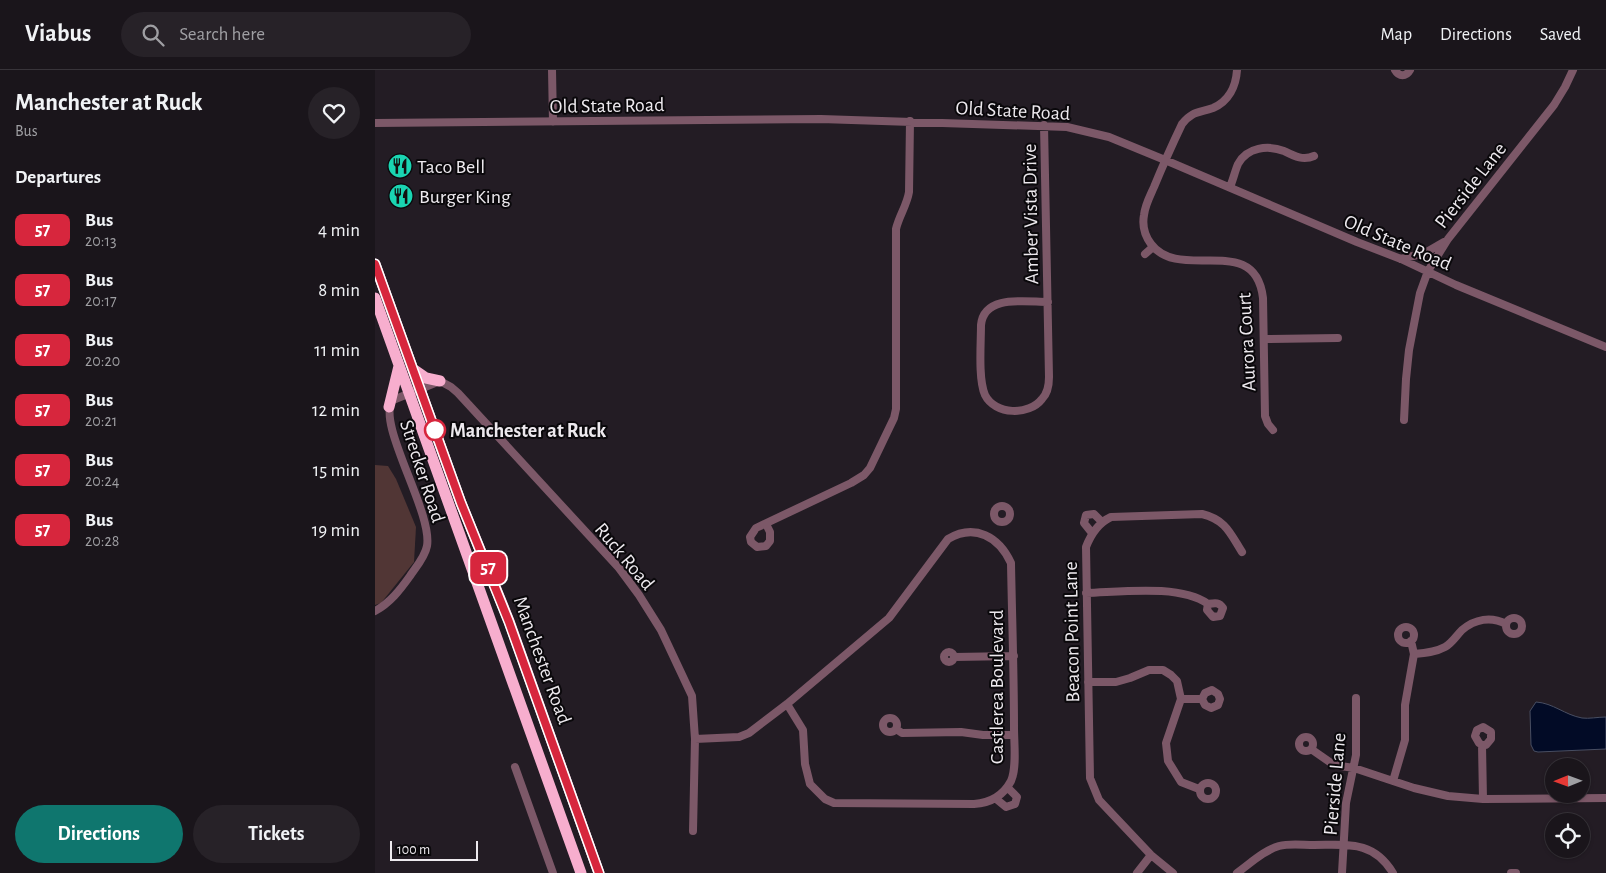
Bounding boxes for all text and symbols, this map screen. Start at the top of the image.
search box [121,12,471,57]
icon: search [139,21,167,49]
text: Viabus [25,22,91,46]
text: Search here [179,25,265,44]
text: Map [1381,26,1412,44]
text: Directions [1440,26,1512,44]
text: Saved [1540,26,1581,44]
button: heart [308,87,360,139]
text: Manchester at Ruck [15,91,202,115]
street label: Old State Road [549,95,665,117]
street label: Old State Road [955,98,1071,124]
text: Bus [15,123,38,139]
street label: Pierside Lane [1431,139,1510,232]
street label: Amber Vista Drive [1020,143,1042,284]
restaurant icon: Taco Bell [387,153,413,179]
place label: Taco Bell [417,157,485,177]
text: Departures [15,168,101,187]
restaurant icon: Burger King [388,183,414,209]
place label: Burger King [419,187,511,207]
text: Bus [85,211,113,230]
street label: Old State Road [1341,211,1454,275]
text: 57 [35,221,50,239]
text: 4 min [318,221,360,240]
text: 20:13 [85,233,117,249]
text: Bus [85,271,113,290]
text: 57 [35,281,50,299]
text: 8 min [318,281,360,300]
street label: Aurora Court [1234,292,1260,392]
text: 20:17 [85,293,117,309]
text: Bus [85,331,113,350]
text: 57 [35,341,50,359]
text: 11 min [314,341,360,360]
text: 20:20 [85,353,120,369]
text: Bus [85,391,113,410]
text: 57 [35,401,50,419]
text: 12 min [312,401,360,420]
text: 20:21 [85,413,117,429]
street label: Strecker Road [396,417,448,525]
marker: Manchester at Ruck [424,419,446,441]
place label: Manchester at Ruck [450,421,606,441]
text: Bus [85,451,113,470]
text: 57 [35,461,50,479]
text: 15 min [313,461,360,480]
text: 20:24 [85,473,119,489]
text: Bus [85,511,113,530]
street label: Ruck Road [591,519,658,594]
text: 57 [35,521,50,539]
text: 19 min [312,521,360,540]
text: 20:28 [85,533,119,549]
line badge: 57 [465,552,511,584]
text: 57 [480,559,496,577]
street label: Beacon Point Lane [1061,561,1083,703]
street label: Manchester Road [510,594,574,727]
street label: Castlerea Boulevard [987,610,1007,764]
street label: Pierside Lane [1321,732,1349,836]
north arrow [1545,758,1590,802]
map controls [1545,758,1590,858]
button: Directions [15,805,183,863]
button: Tickets [193,805,360,863]
button: locate [1545,813,1590,858]
scale bar [390,838,477,861]
text: 100 m [397,843,430,857]

